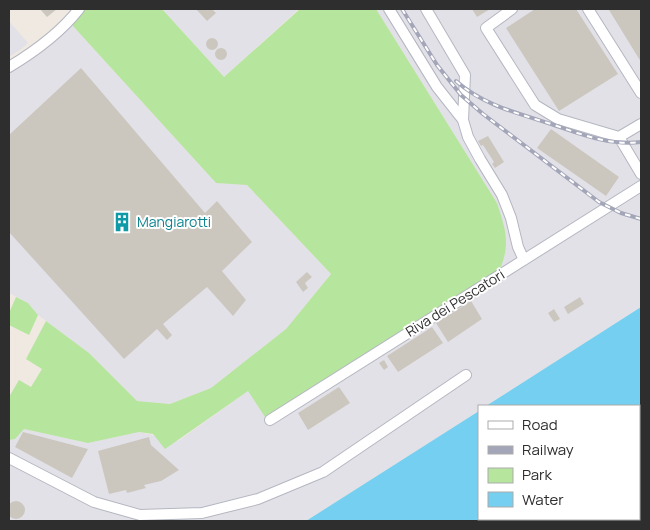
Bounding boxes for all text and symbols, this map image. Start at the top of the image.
building icon: Mangiarotti [111,211,133,233]
place label: Mangiarotti [137,212,211,231]
street label: Riva dei Pescatori [402,265,508,341]
legend [478,405,640,520]
text: Road [522,414,558,435]
text: Railway [522,439,574,460]
text: Park [522,464,552,485]
text: Water [522,489,564,510]

